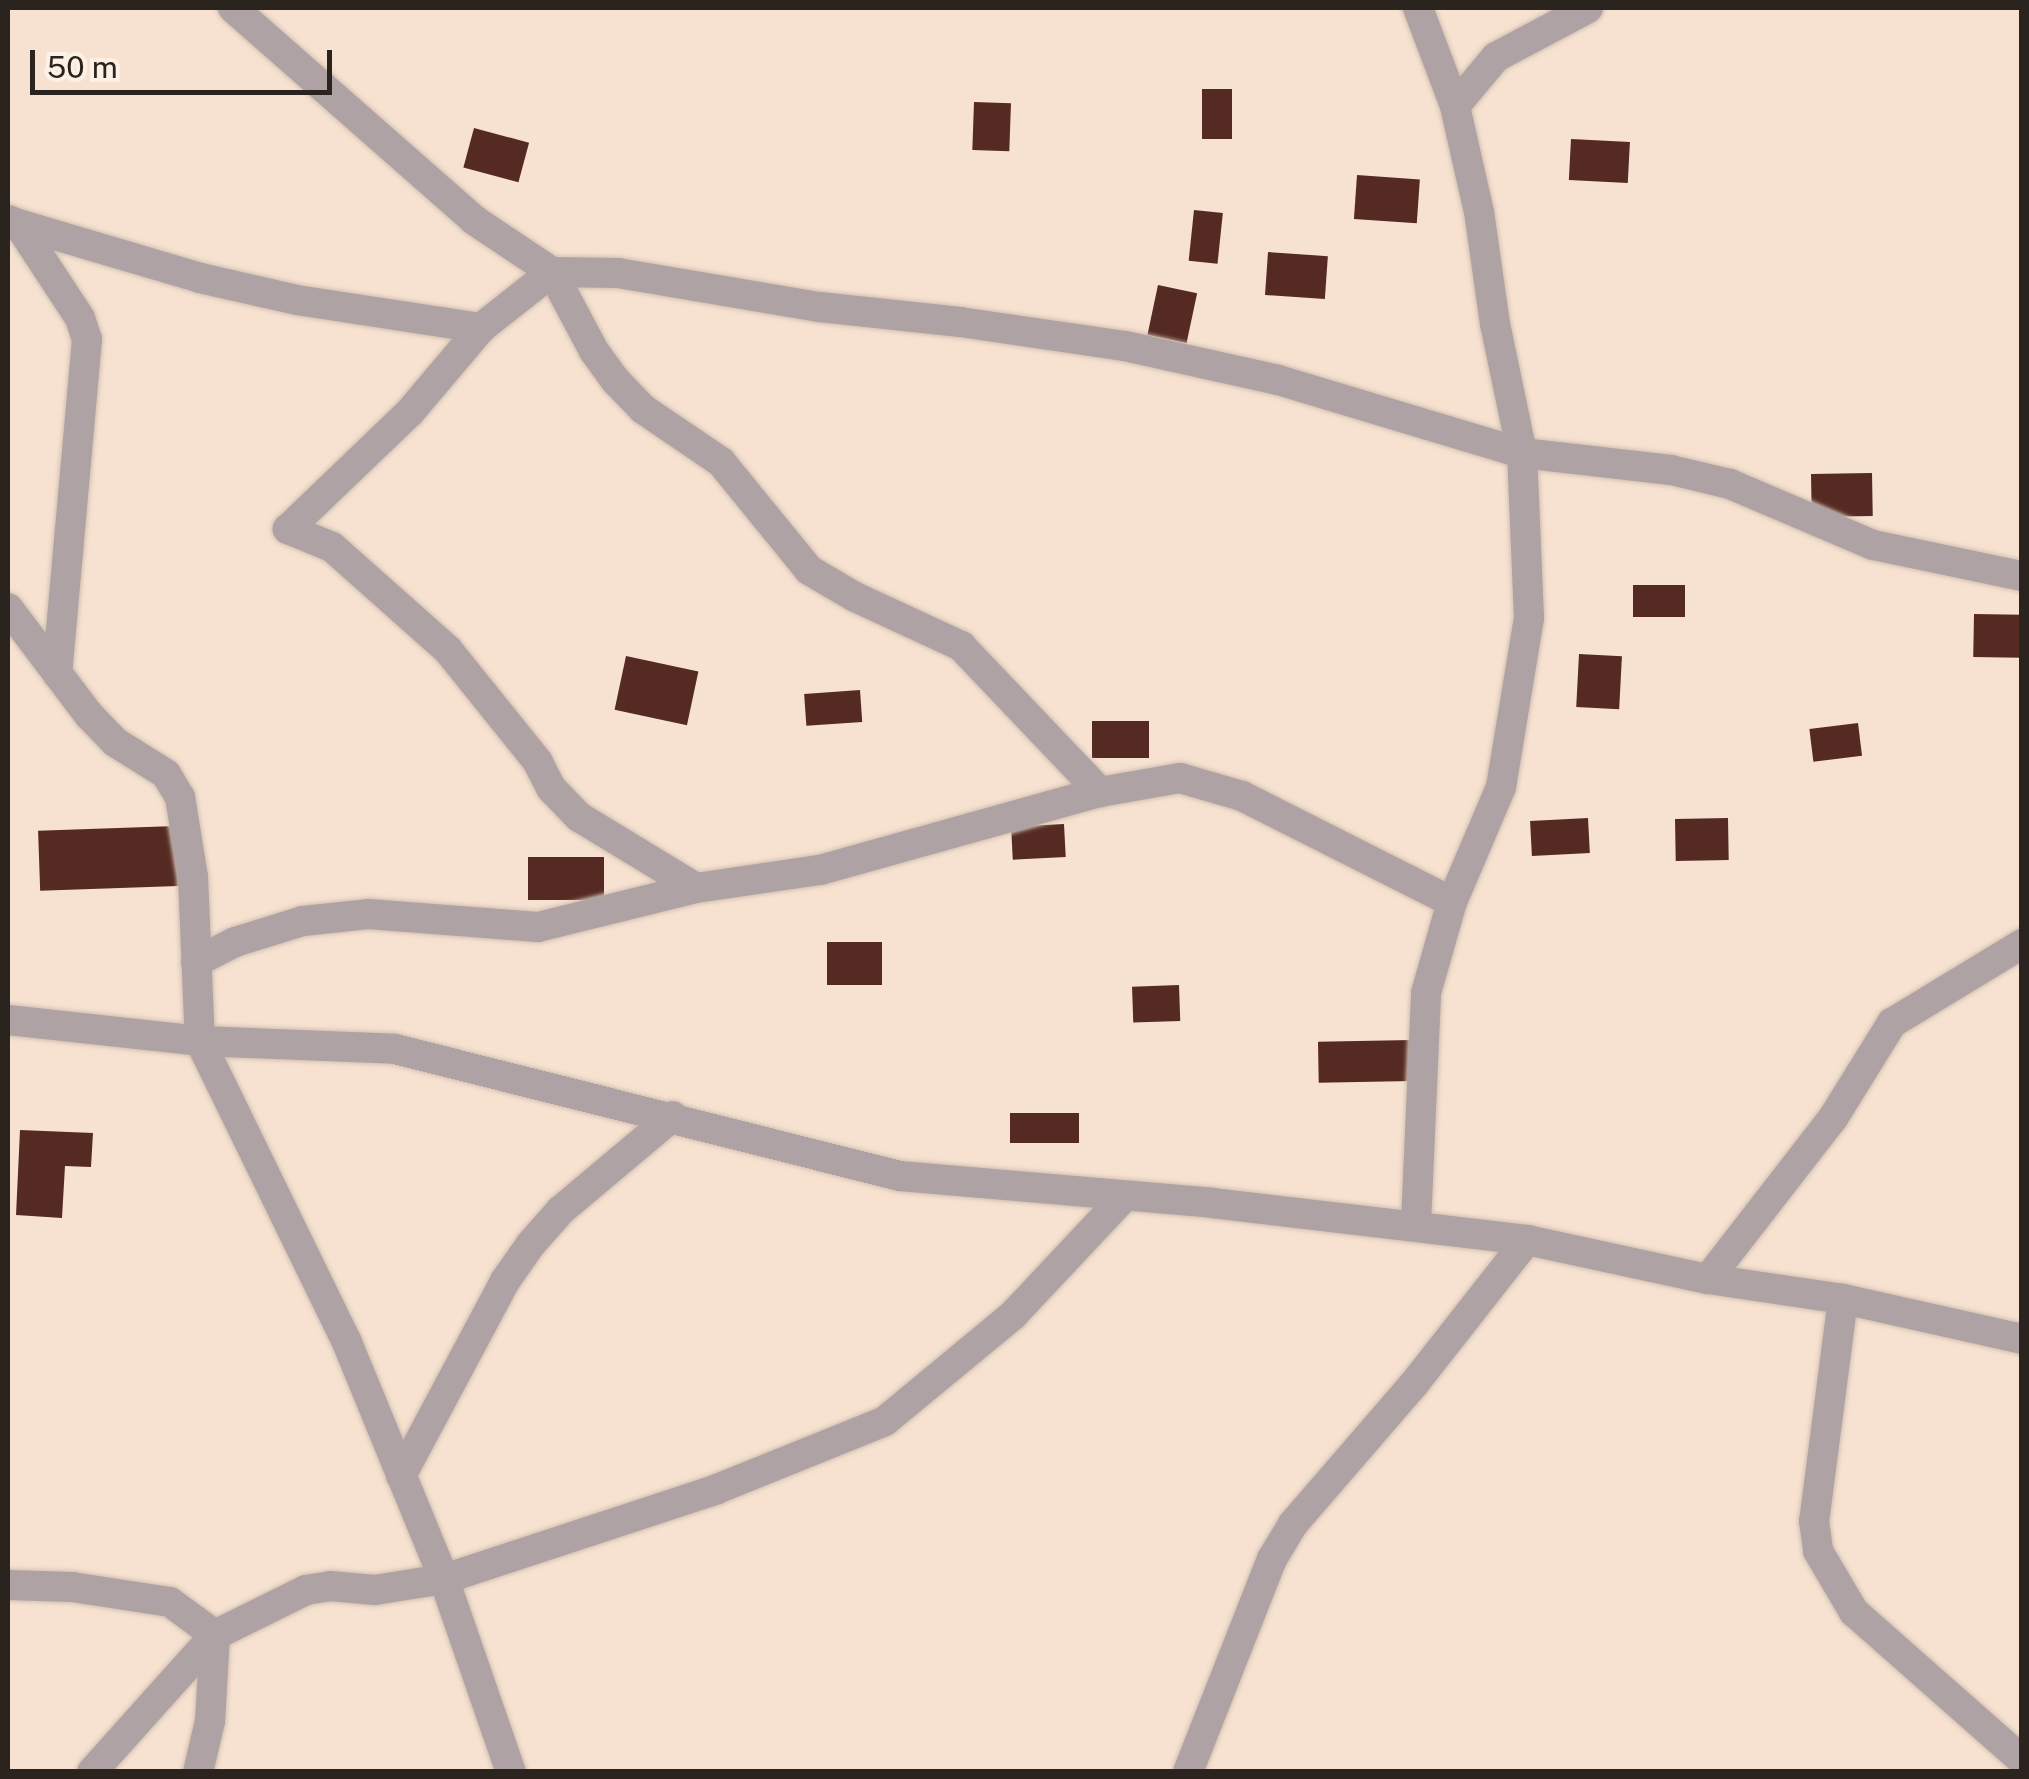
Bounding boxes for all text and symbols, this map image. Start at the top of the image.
scale bar [35,30,338,92]
text: 50 m [47,49,118,85]

